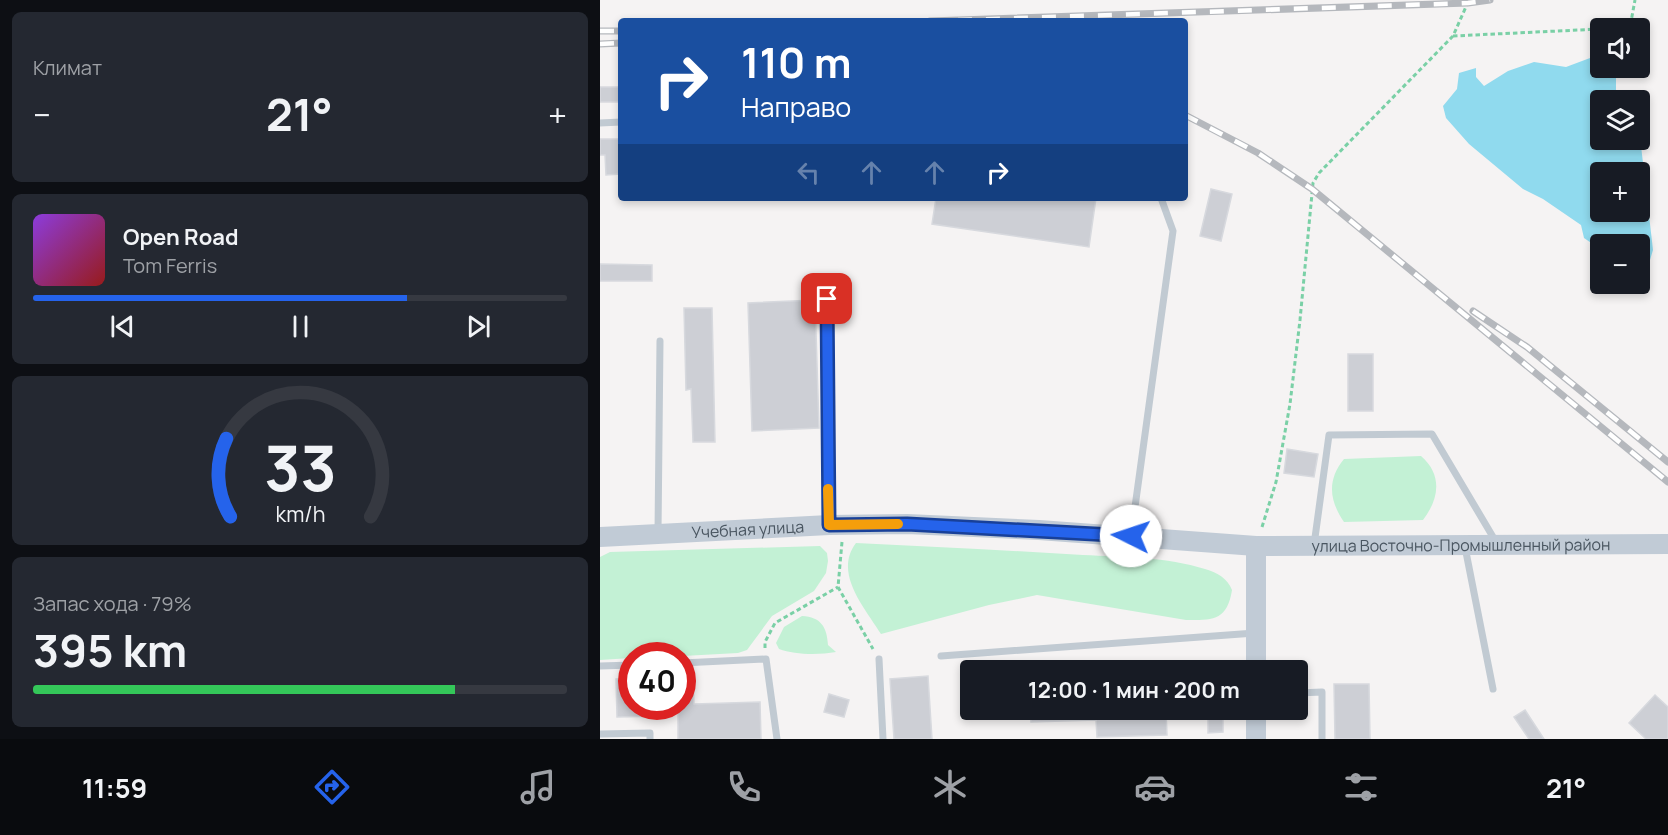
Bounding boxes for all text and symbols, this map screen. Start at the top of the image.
map controls [1590,18,1650,294]
button: sound [1590,18,1650,78]
text: 110 m [741,33,852,91]
icon: right [642,42,720,120]
text: Климат [33,54,102,81]
text: 21° [266,83,333,145]
text: Направо [741,88,851,125]
button: layers [1590,90,1650,150]
text: − [33,92,51,137]
text: + [548,92,567,137]
icon: left [792,156,825,189]
icon: ahead [855,156,888,189]
icon: ahead [918,156,951,189]
icon: right [981,156,1014,189]
button: + [1590,162,1650,222]
text: Open Road [123,222,238,252]
button: − [1590,234,1650,294]
text: Tom Ferris [123,252,217,279]
pin [801,273,852,324]
icon: arrive [810,282,843,315]
icon: previous [106,310,139,343]
icon: pause [284,310,317,343]
icon: next [462,310,495,343]
text: 33 [264,425,336,511]
text: km/h [275,500,325,529]
position arrow [1099,504,1163,568]
street label: Учебная улица [691,515,805,543]
street label: улица Восточно-Промышленный район [1311,533,1611,557]
text: Запас хода · 79% [33,590,192,617]
text: 395 km [33,619,187,681]
speed limit sign: 40 [618,642,696,720]
text: 12:00 · 1 мин · 200 m [1028,675,1240,705]
icon: directions [311,766,353,808]
icon: music [517,766,559,808]
icon: phone [723,766,765,808]
icon: climate [929,766,971,808]
icon: car [1134,766,1176,808]
icon: filters [1340,766,1382,808]
text: 11:59 [82,769,147,806]
text: 21° [1546,769,1586,806]

